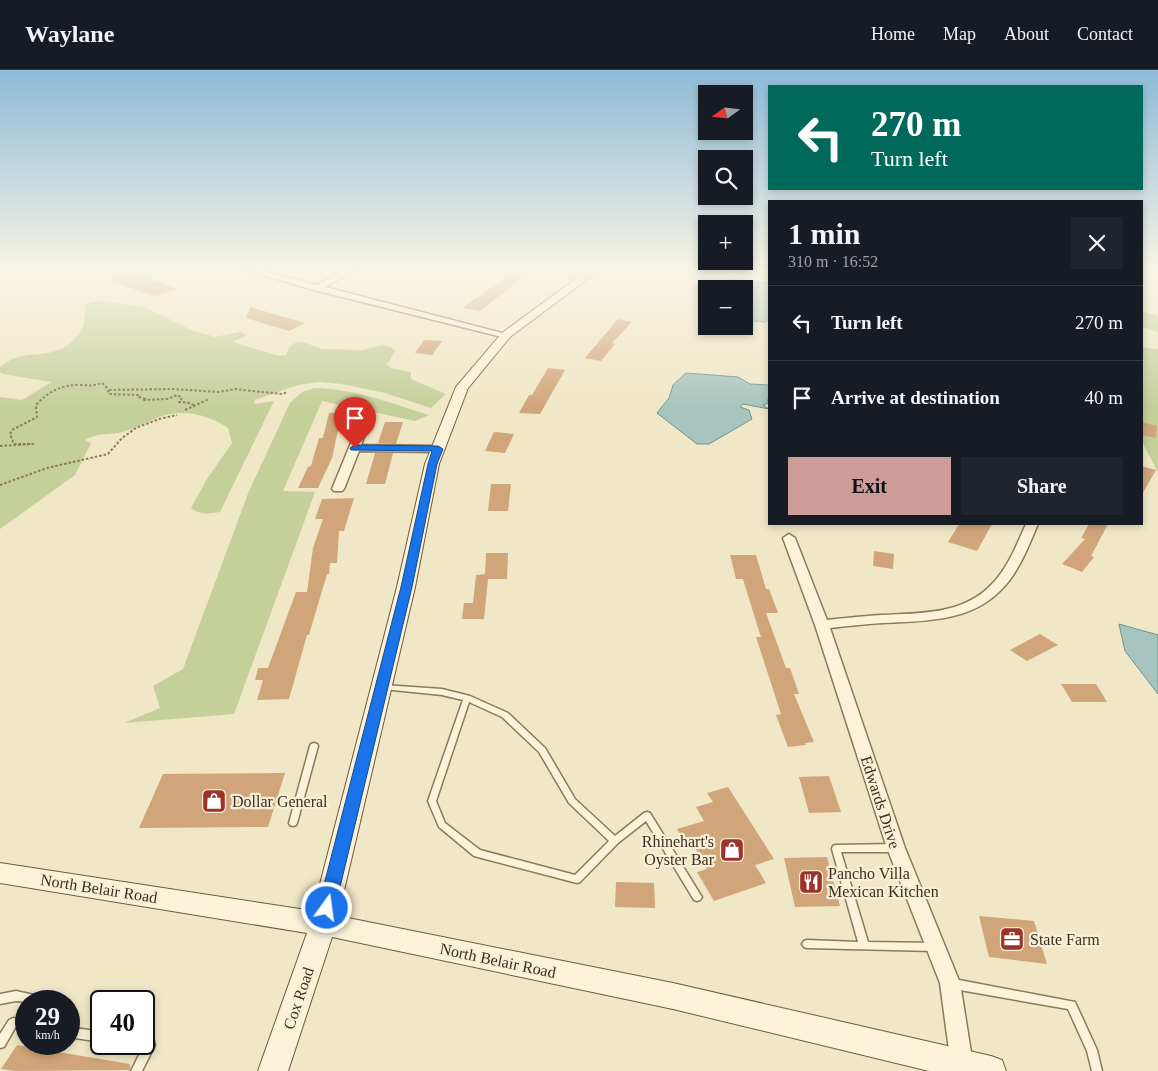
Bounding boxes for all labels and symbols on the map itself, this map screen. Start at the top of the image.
north arrow [698,85,752,140]
pin [334,397,376,448]
street label: Edwards Drive [858,754,904,851]
shop icon: Dollar General [201,788,227,814]
place label: Dollar General [232,793,328,810]
place label: Rhinehart's Oyster Bar [642,833,715,869]
shop icon: Rhinehart's Oyster Bar [719,837,745,863]
place label: Pancho Villa Mexican Kitchen [828,865,939,900]
restaurant icon: Pancho Villa Mexican Kitchen [798,869,824,895]
street label: North Belair Road [39,871,159,906]
position arrow [300,881,352,933]
office icon: State Farm [999,926,1025,952]
place label: State Farm [1030,931,1100,948]
street label: North Belair Road [438,940,557,981]
street label: Cox Road [280,965,317,1031]
speed limit sign: 40 [90,990,155,1055]

